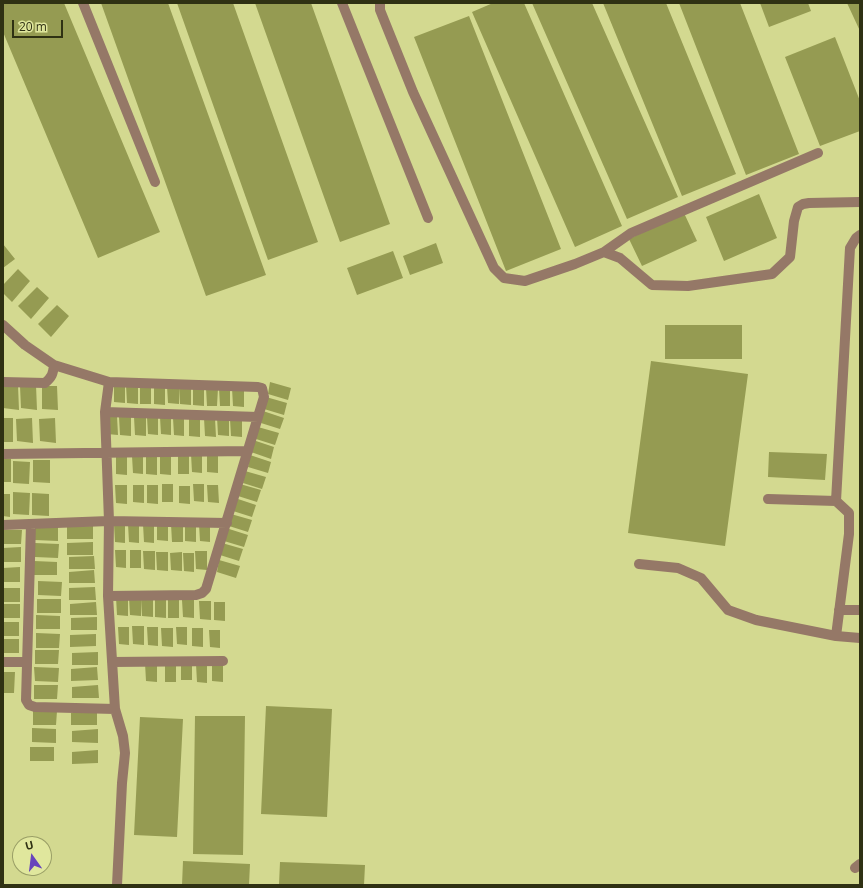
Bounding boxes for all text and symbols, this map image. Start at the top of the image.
scale bar [14,12,65,38]
text: 20 m [19,18,47,35]
north arrow [12,836,52,876]
text: U [23,837,35,853]

